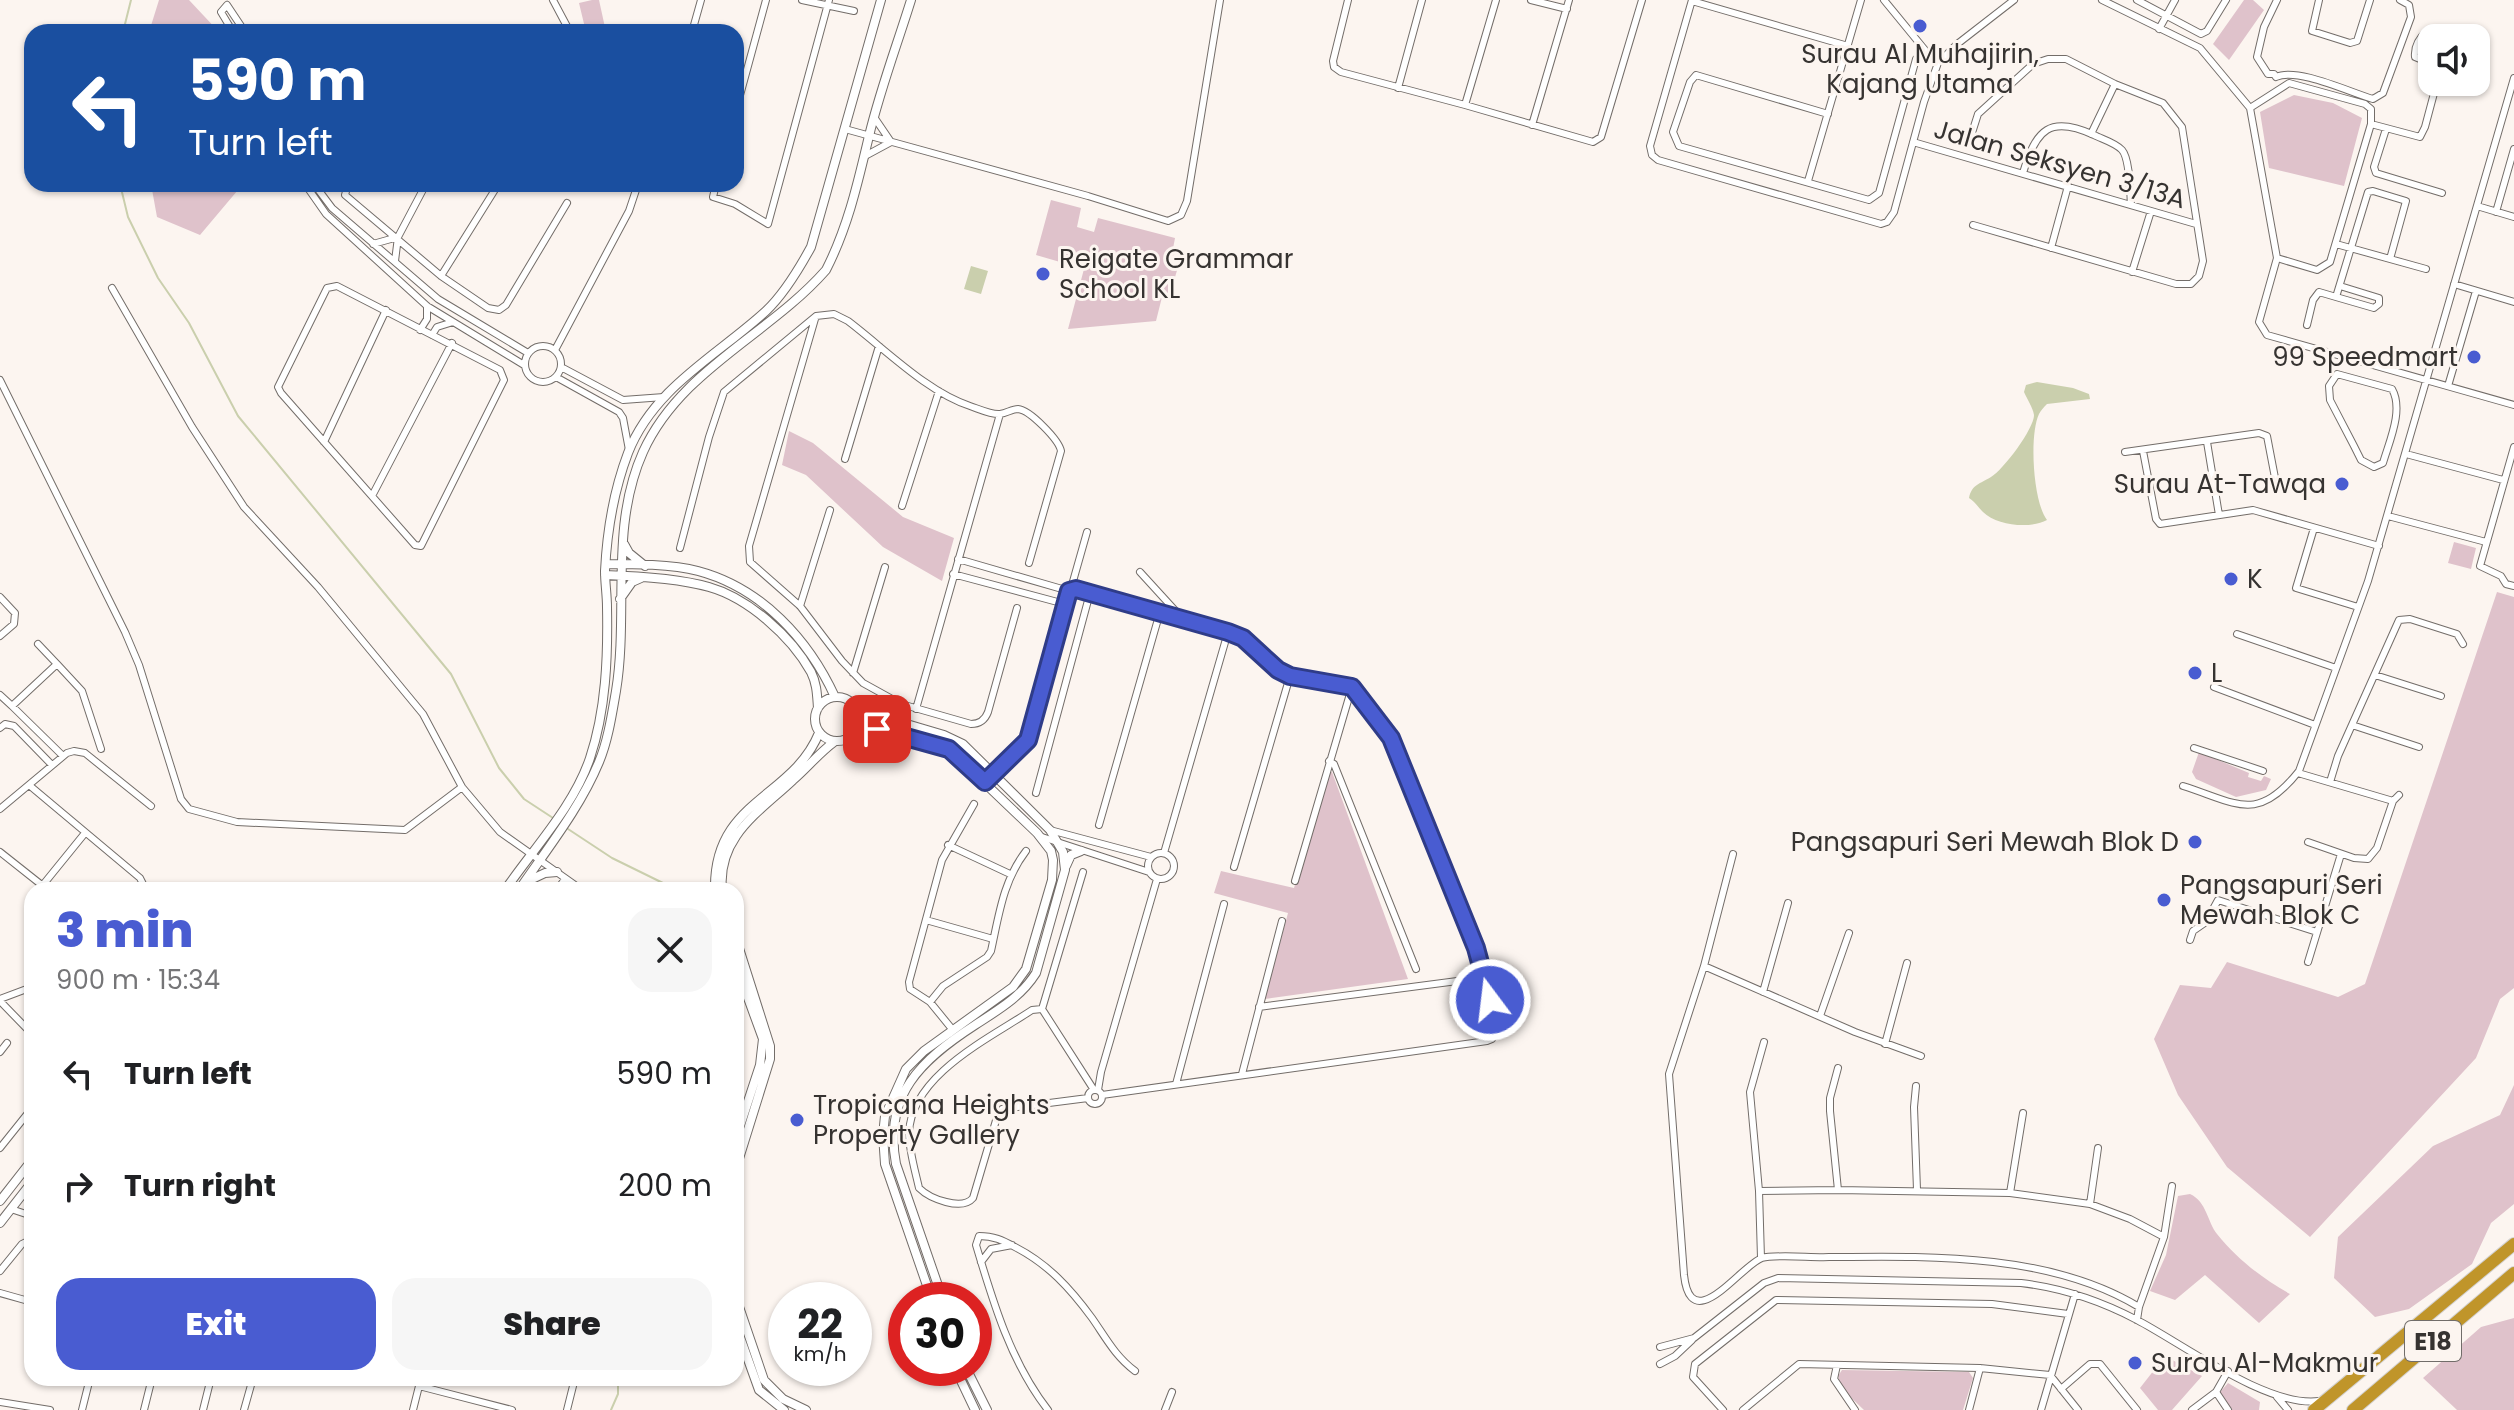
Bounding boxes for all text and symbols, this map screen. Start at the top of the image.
marker: Surau Al Muhajirin, Kajang Utama [1911,17,1929,35]
map controls [2418,24,2490,96]
button: sound [2418,24,2490,96]
place label: Surau Al Muhajirin, Kajang Utama [1801,36,2039,102]
text: 590 m [188,41,367,120]
icon: left [56,56,160,160]
street label: Jalan Seksyen 3/13A [1930,111,2190,217]
text: Turn left [188,117,333,168]
place label: Reigate Grammar School KL [1059,241,1293,307]
marker: Reigate Grammar School KL [1034,265,1052,283]
place label: 99 Speedmart [2272,339,2458,375]
marker: 99 Speedmart [2465,348,2483,366]
place label: Surau At-Tawqa [2114,466,2326,502]
marker: Surau At-Tawqa [2333,475,2351,493]
place label: K [2247,561,2263,597]
marker: K [2222,570,2240,588]
place label: L [2211,655,2222,691]
marker: L [2186,664,2204,682]
pin [843,695,911,763]
icon: arrive [855,707,899,751]
place label: Pangsapuri Seri Mewah Blok D [1791,824,2179,860]
marker: Pangsapuri Seri Mewah Blok D [2186,833,2204,851]
place label: Pangsapuri Seri Mewah Blok C [2180,867,2383,933]
marker: Pangsapuri Seri Mewah Blok C [2155,891,2173,909]
text: 3 min [56,897,193,964]
button: close [628,908,712,992]
position arrow [1448,958,1532,1042]
text: 900 m · 15:34 [56,962,220,998]
icon: left [56,1052,100,1096]
text: Turn left [124,1052,252,1095]
text: 590 m [617,1052,712,1095]
place label: Tropicana Heights Property Gallery [813,1087,1050,1153]
marker: Tropicana Heights Property Gallery [788,1111,806,1129]
icon: right [56,1164,100,1208]
text: Turn right [124,1164,276,1207]
text: 200 m [618,1164,712,1207]
button: Exit [56,1278,376,1370]
button: Share [392,1278,712,1370]
speed limit sign: 30 [888,1282,992,1386]
text: 22 [797,1296,843,1352]
road number: E18 [2405,1321,2461,1361]
text: km/h [793,1340,847,1368]
place label: Surau Al-Makmur [2151,1345,2378,1381]
marker: Surau Al-Makmur [2126,1354,2144,1372]

